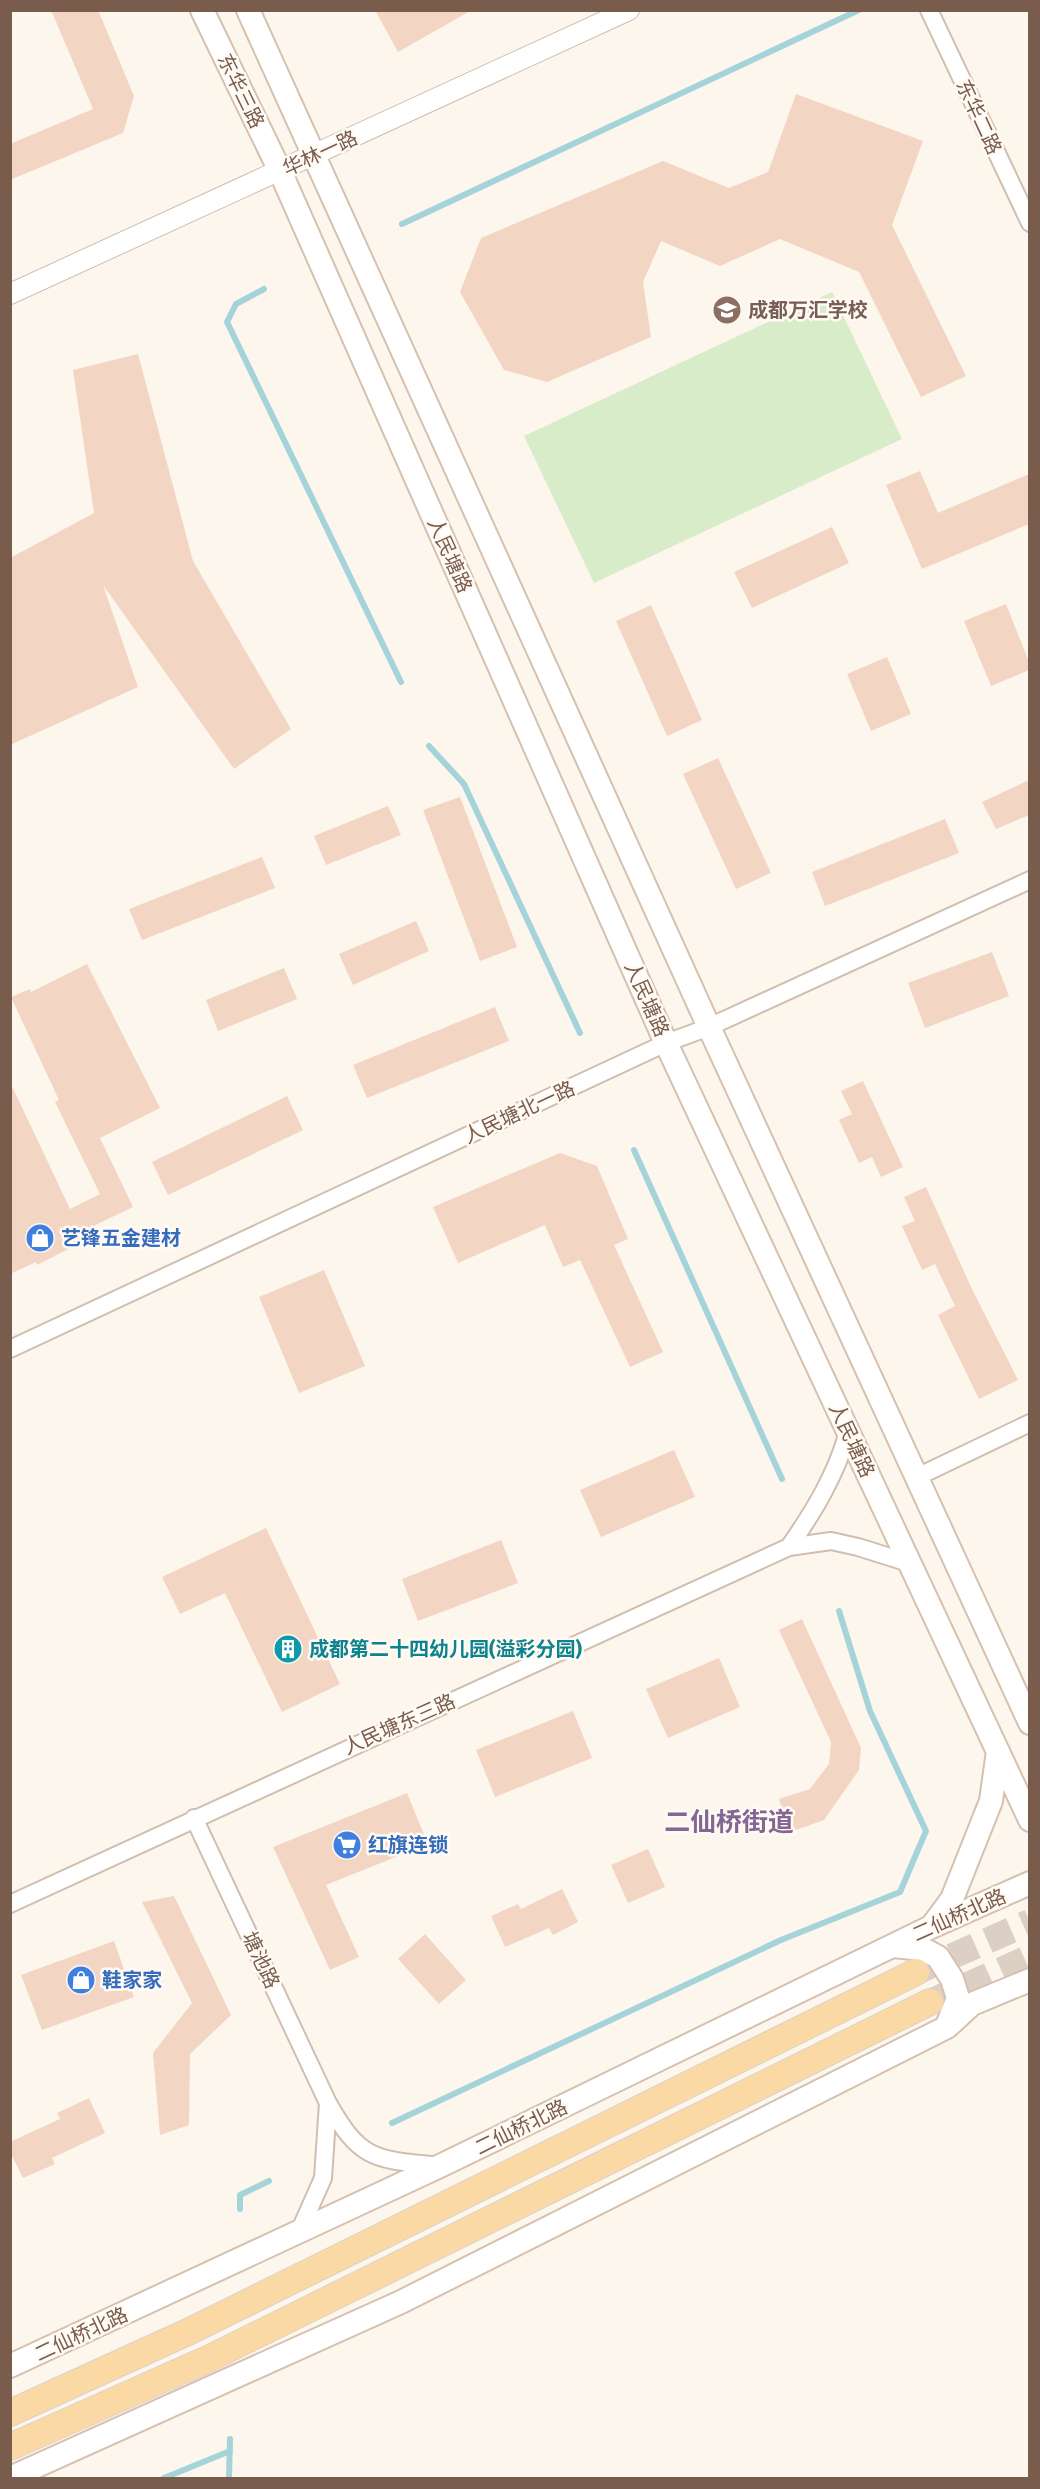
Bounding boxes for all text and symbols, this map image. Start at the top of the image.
street label: 东华三路 [213,50,269,132]
street label: 东华二路 [951,76,1007,158]
street label: 华林一路 [279,125,361,181]
school or university icon: 成都万汇学校 [711,294,743,326]
place label: 成都万汇学校 [748,298,868,322]
street label: 人民塘路 [423,514,477,596]
street label: 人民塘路 [620,958,674,1040]
street label: 人民塘北一路 [460,1076,578,1148]
shop icon: 艺锋五金建材 [24,1222,56,1254]
place label: 艺锋五金建材 [61,1226,181,1250]
street label: 人民塘路 [824,1399,880,1481]
building icon: 成都第二十四幼儿园(溢彩分园) [272,1633,304,1665]
place label: 成都第二十四幼儿园(溢彩分园) [309,1637,582,1661]
street label: 人民塘东三路 [339,1689,459,1759]
district label: 二仙桥街道 [664,1807,794,1838]
supermarket icon: 红旗连锁 [331,1829,363,1861]
place label: 红旗连锁 [368,1833,449,1857]
street label: 二仙桥北路 [908,1884,1010,1946]
street label: 塘池路 [237,1928,285,1992]
shop icon: 鞋家家 [65,1964,97,1996]
place label: 鞋家家 [102,1968,162,1992]
street label: 二仙桥北路 [471,2094,571,2160]
street label: 二仙桥北路 [31,2302,131,2366]

